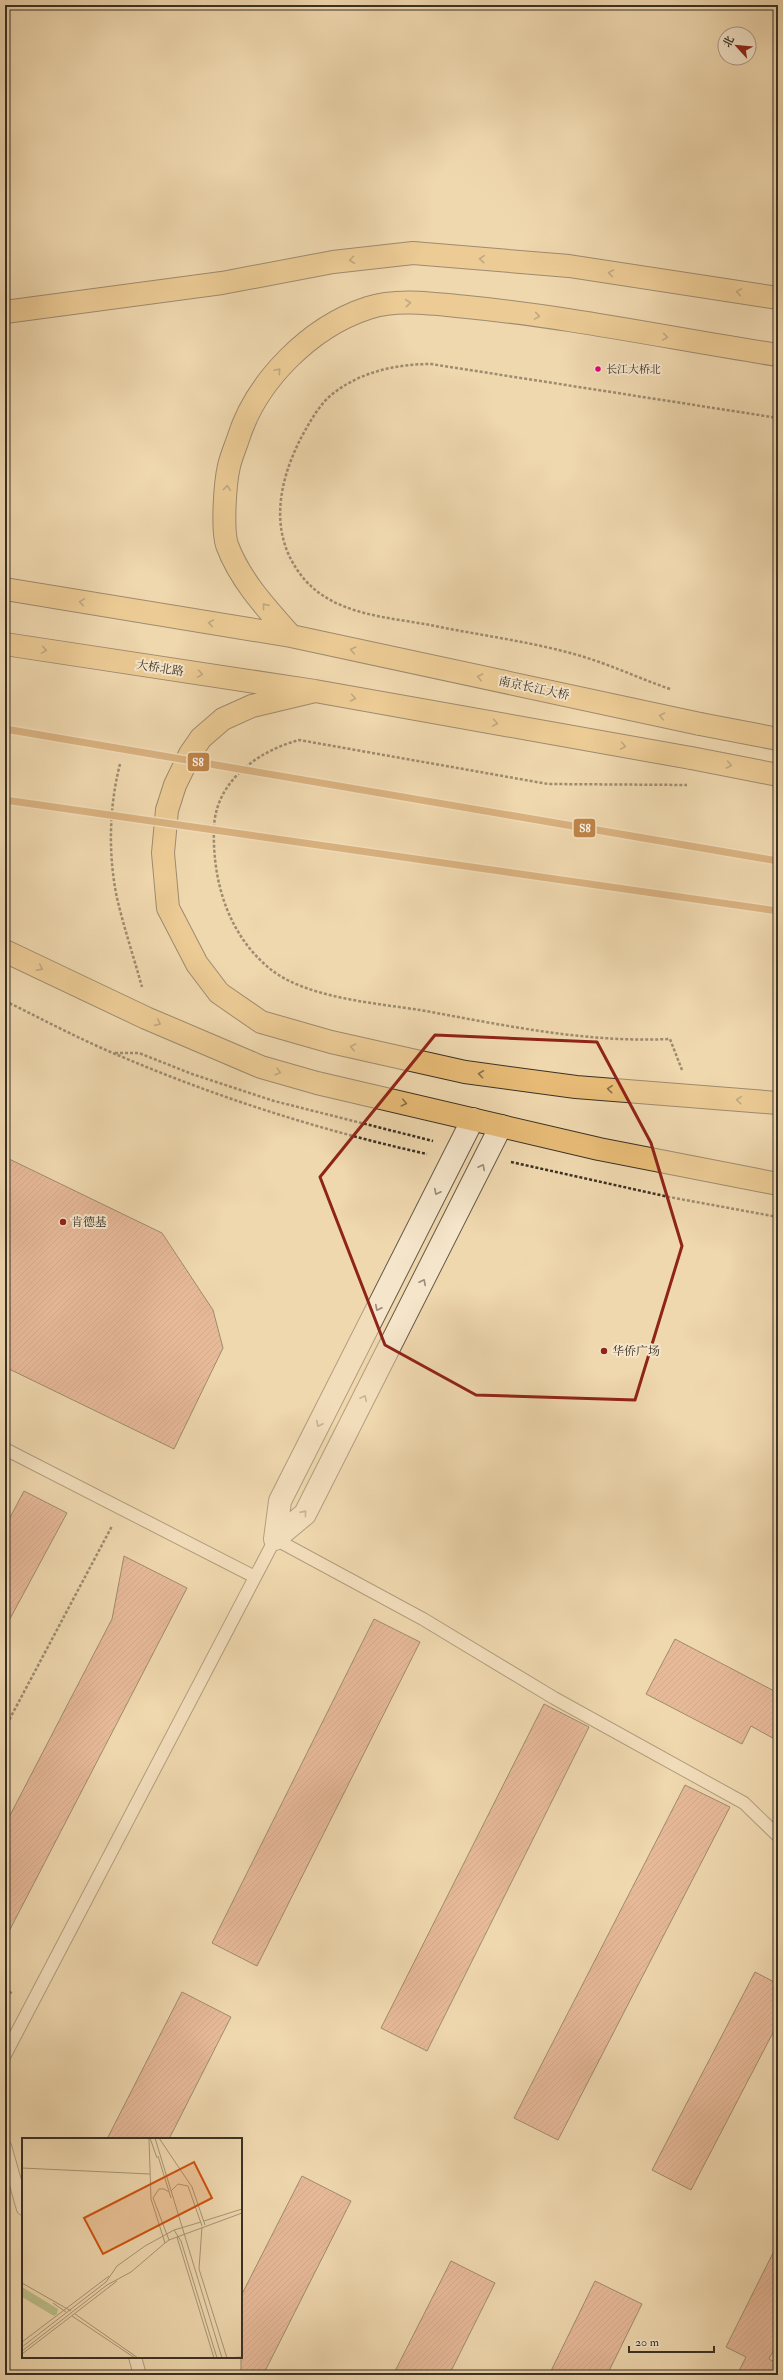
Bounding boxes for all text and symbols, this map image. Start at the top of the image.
north arrow [717,26,757,66]
text: 北 [720,34,737,50]
one-way arrow [479,254,485,263]
one-way arrow [349,255,355,264]
one-way arrow [608,269,614,278]
one-way arrow [736,288,743,297]
one-way arrow [405,299,411,308]
one-way arrow [534,311,540,319]
one-way arrow [662,332,669,341]
place label: 长江大桥北 [606,363,661,376]
marker: 长江大桥北 [593,364,603,374]
one-way arrow [273,368,280,376]
one-way arrow [222,485,231,491]
one-way arrow [79,598,86,606]
one-way arrow [263,604,270,611]
one-way arrow [208,619,214,628]
one-way arrow [40,645,47,654]
one-way arrow [350,646,356,654]
street label: 大桥北路 [135,657,185,680]
one-way arrow [197,669,203,678]
one-way arrow [477,673,483,681]
street label: 南京长江大桥 [497,674,571,703]
one-way arrow [350,693,356,702]
one-way arrow [659,712,665,720]
one-way arrow [492,718,498,727]
one-way arrow [620,741,626,750]
line badge: S8 [187,752,210,772]
text: S8 [192,756,204,769]
one-way arrow [726,761,732,769]
line badge: S8 [573,818,596,838]
text: S8 [579,822,591,835]
one-way arrow [36,963,43,971]
one-way arrow [154,1018,161,1026]
one-way arrow [350,1043,357,1051]
one-way arrow [275,1067,282,1076]
one-way arrow [477,1070,484,1079]
one-way arrow [607,1085,613,1094]
one-way arrow [736,1096,742,1105]
one-way arrow [401,1098,408,1107]
one-way arrow [477,1163,485,1171]
one-way arrow [434,1187,441,1195]
place label: 肯德基 [71,1215,107,1230]
marker: 肯德基 [58,1217,68,1227]
one-way arrow [418,1279,426,1287]
one-way arrow [375,1303,383,1311]
place label: 华侨广场 [612,1344,660,1359]
marker: 华侨广场 [599,1346,609,1356]
one-way arrow [359,1395,367,1403]
one-way arrow [316,1419,324,1427]
one-way arrow [299,1511,306,1518]
inset map [22,2138,242,2358]
scale bar [629,2328,714,2354]
text: 20 m [635,2335,660,2350]

